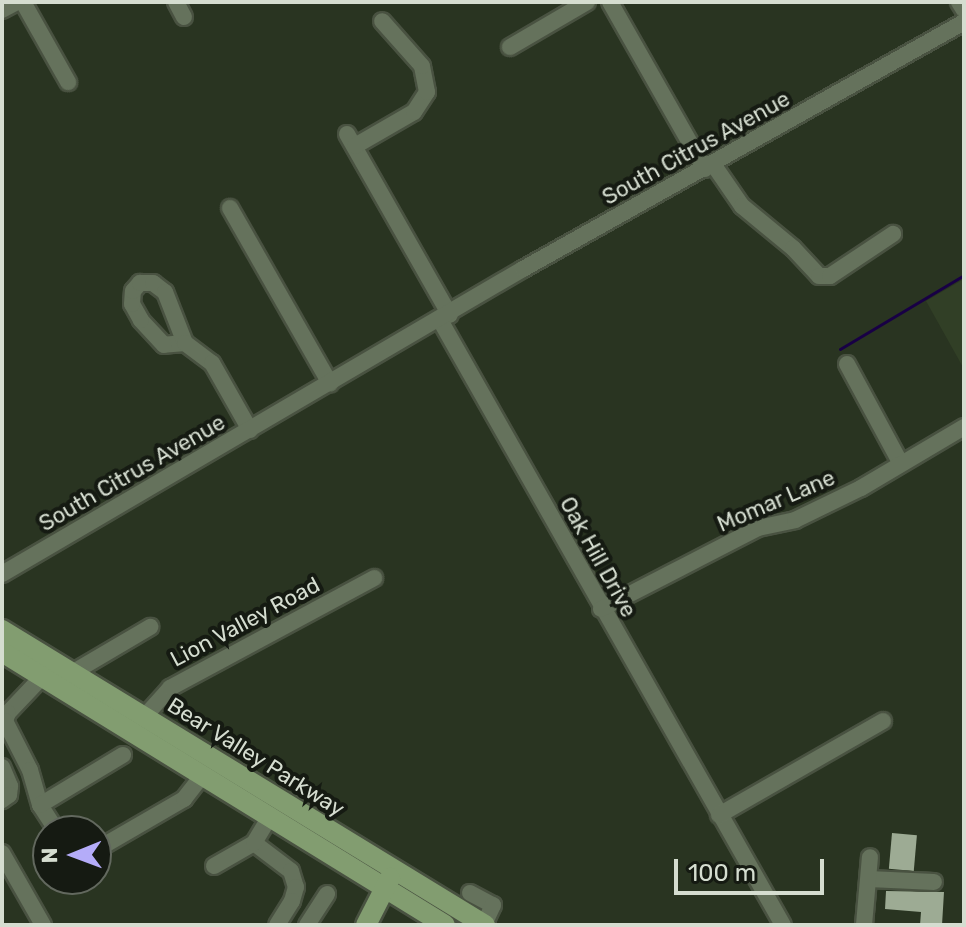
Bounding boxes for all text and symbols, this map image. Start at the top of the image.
street label: South Citrus Avenue [597,85,795,211]
street label: South Citrus Avenue [34,409,230,537]
street label: Momar Lane [713,464,839,538]
street label: Oak Hill Drive [554,492,642,622]
street label: Lion Valley Road [165,571,325,673]
street label: Bear Valley Parkway [162,691,350,823]
north arrow [32,815,112,895]
scale bar [678,843,828,893]
text: N [36,847,63,864]
text: 100 m [688,859,756,887]

